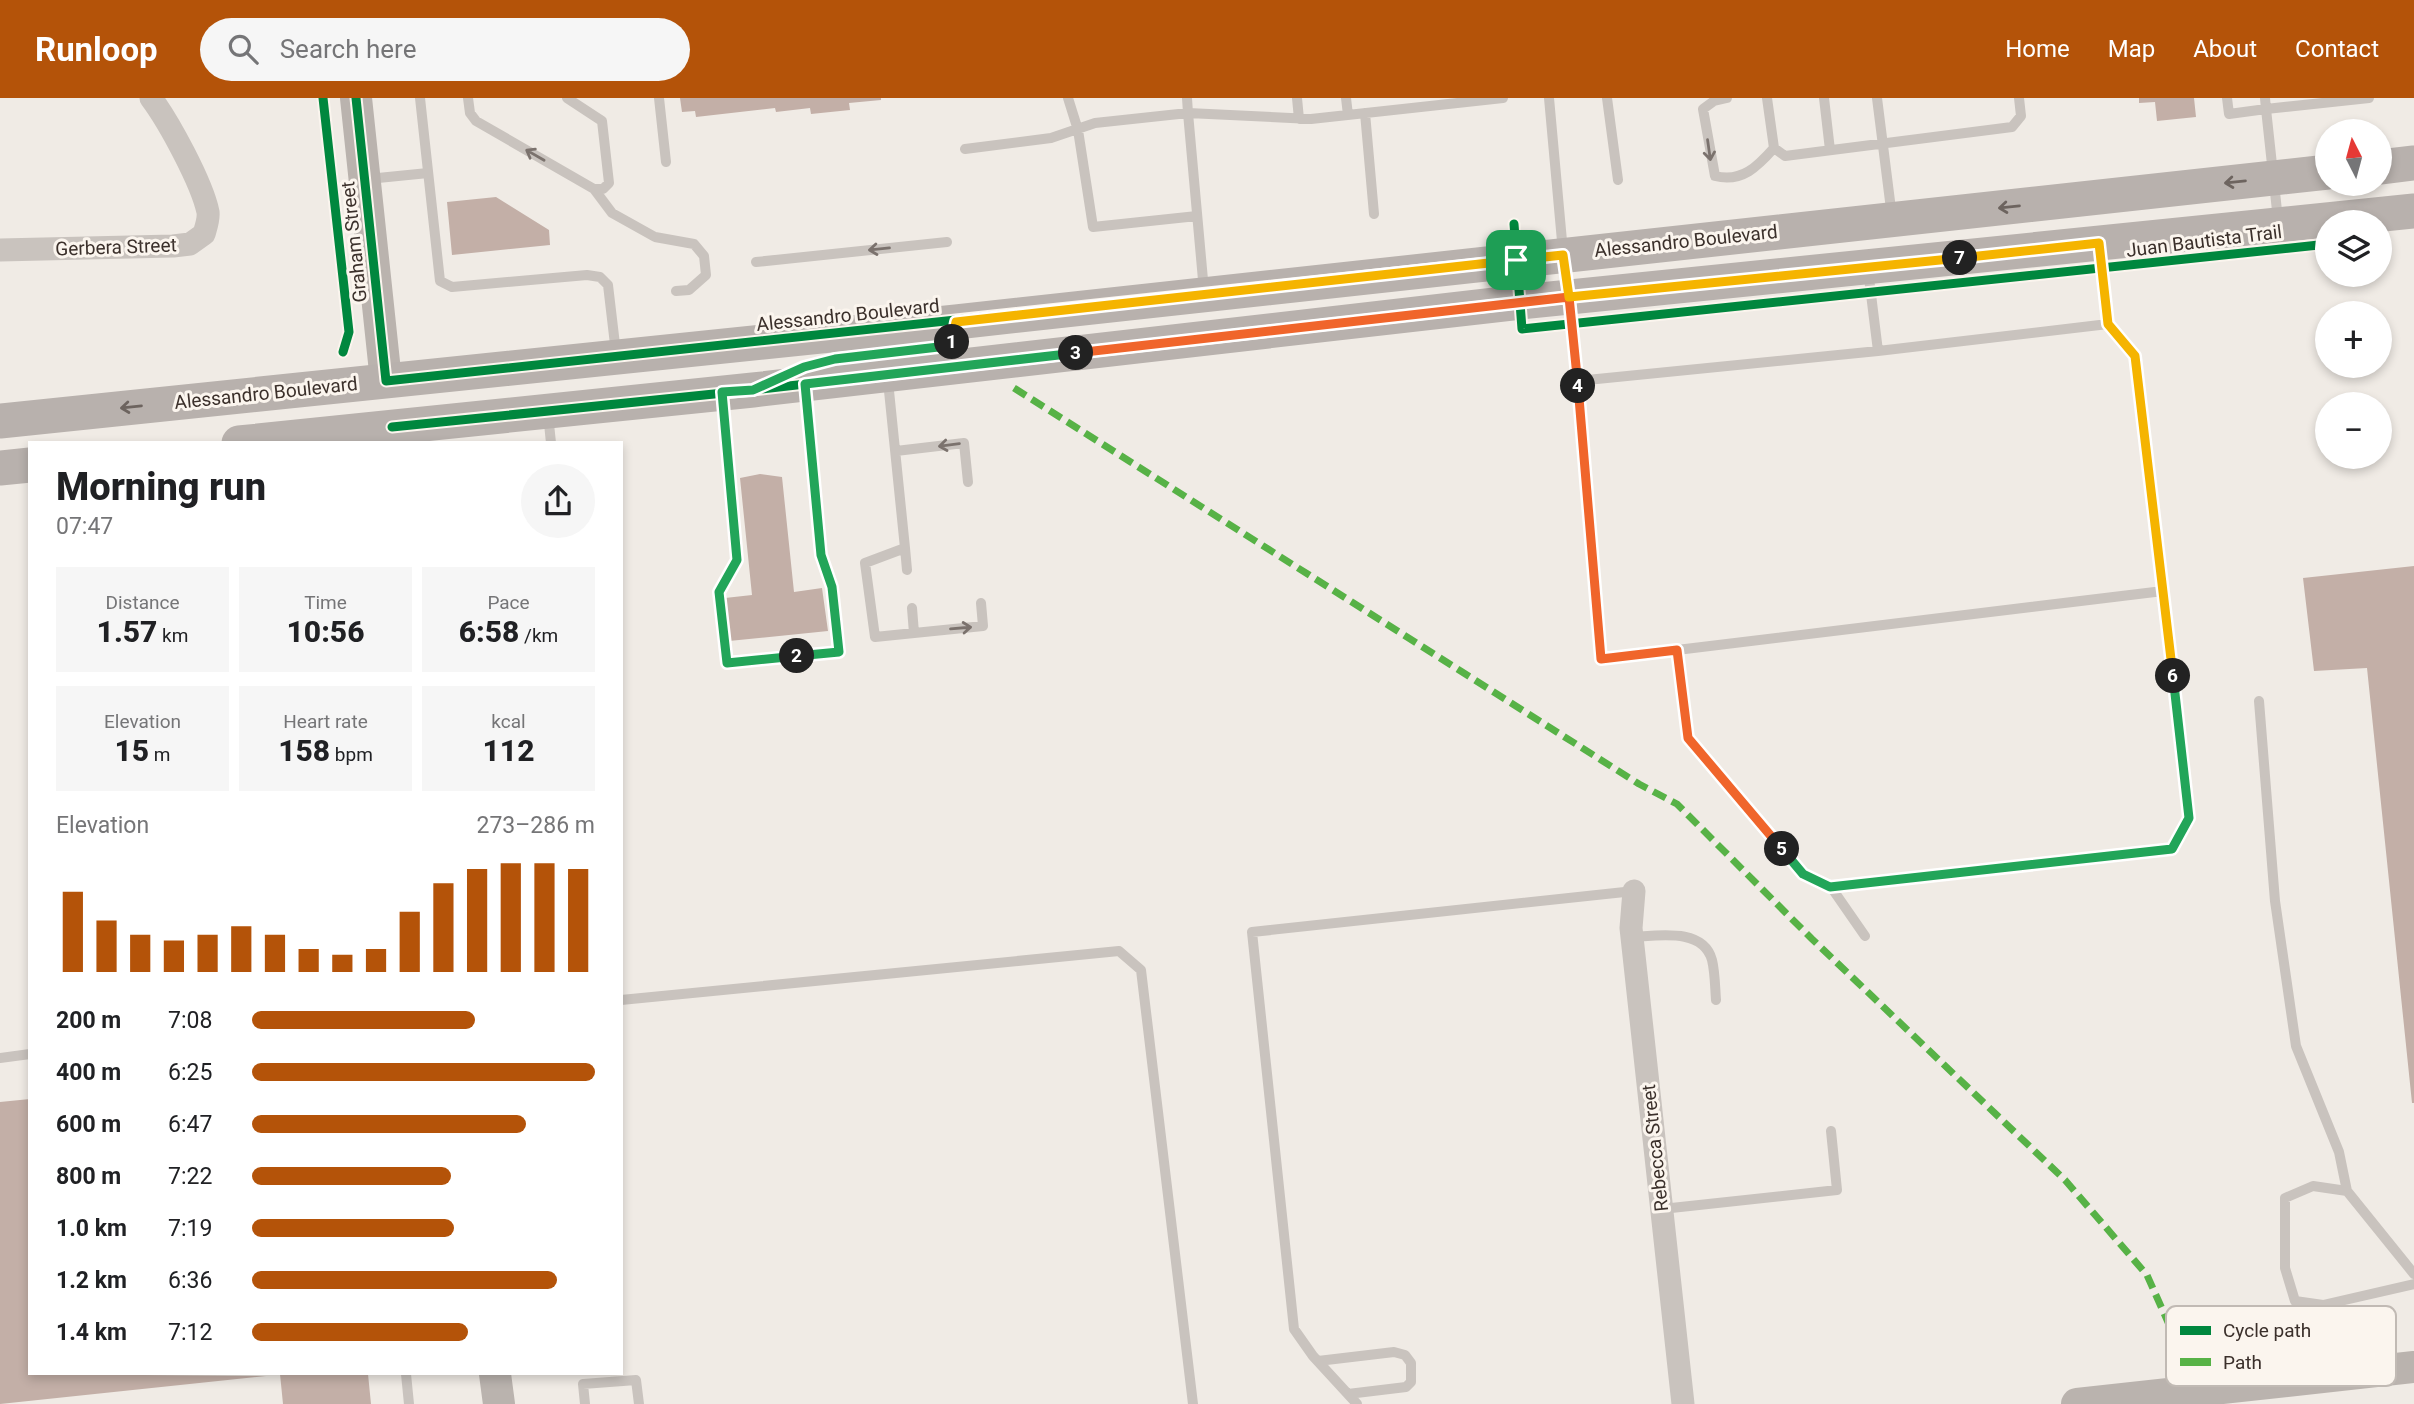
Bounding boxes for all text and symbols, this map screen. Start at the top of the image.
search box [200,18,690,81]
text: Runloop [35,30,158,69]
icon: search [224,30,262,68]
text: Search here [280,34,416,64]
text: Home [2005,35,2070,63]
text: Map [2108,35,2155,63]
text: About [2193,35,2257,63]
text: Contact [2295,35,2379,63]
north arrow [2315,119,2392,196]
map controls [2315,119,2392,469]
one-way arrow [1703,138,1716,161]
one-way arrow [525,148,546,161]
one-way arrow [2224,176,2247,189]
street label: Graham Street [336,180,372,304]
one-way arrow [1998,200,2021,213]
button: layers [2315,210,2392,287]
street label: Alessandro Boulevard [1593,220,1779,262]
street label: Juan Bautista Trail [2125,220,2283,262]
pin [1486,230,1546,290]
street label: Gerbera Street [55,233,177,261]
pin: 7 [1942,240,1978,276]
icon: arrive [1497,241,1535,279]
one-way arrow [868,243,891,256]
text: 7 [1954,246,1965,269]
street label: Alessandro Boulevard [755,294,941,336]
button: + [2315,301,2392,378]
pin: 1 [934,324,970,360]
text: 1 [946,330,957,353]
pin: 3 [1058,336,1094,370]
text: 3 [1070,341,1081,364]
pin: 4 [1560,368,1596,404]
street label: Alessandro Boulevard [173,372,359,414]
text: 4 [1572,374,1583,397]
button: − [2315,392,2392,469]
one-way arrow [120,401,143,414]
one-way arrow [939,439,961,452]
button: share [521,464,595,538]
text: Morning run [56,465,266,509]
text: 07:47 [56,513,113,540]
text: Distance [106,591,179,614]
text: Time [304,591,347,614]
text: Pace [487,591,530,614]
text: 1.57 [97,614,157,649]
text: 10:56 [287,614,364,649]
text: 6:58 [459,614,519,649]
one-way arrow [949,622,971,635]
text: km [157,624,188,647]
text: /km [519,624,558,647]
pin: 2 [780,638,814,674]
text: 2 [791,644,802,667]
pin: 6 [2156,658,2190,694]
text: 6 [2167,664,2178,687]
text: Elevation [104,710,181,733]
text: Heart rate [283,710,368,733]
text: kcal [491,710,526,733]
text: 15 [115,733,149,768]
text: 158 [278,733,330,768]
text: 112 [483,733,534,768]
text: m [149,743,170,766]
text: bpm [330,743,373,766]
text: Elevation [56,812,149,839]
text: 273–286 m [476,812,595,839]
pin: 5 [1764,832,1800,866]
text: 5 [1776,837,1787,860]
text: 200 m [56,1007,121,1034]
text: 7:08 [168,1007,212,1034]
text: 400 m [56,1059,121,1086]
text: 6:25 [168,1059,212,1086]
street label: Rebecca Street [1637,1083,1673,1213]
text: 600 m [56,1111,121,1138]
text: 6:47 [168,1111,212,1138]
text: 800 m [56,1163,121,1190]
text: 7:22 [168,1163,212,1190]
text: 1.0 km [56,1215,127,1242]
text: 7:19 [168,1215,212,1242]
text: 1.2 km [56,1267,127,1294]
text: 6:36 [168,1267,212,1294]
legend [2166,1306,2396,1386]
text: 1.4 km [56,1319,127,1346]
text: 7:12 [168,1319,212,1346]
text: Cycle path [2223,1319,2311,1342]
text: Path [2223,1351,2262,1374]

